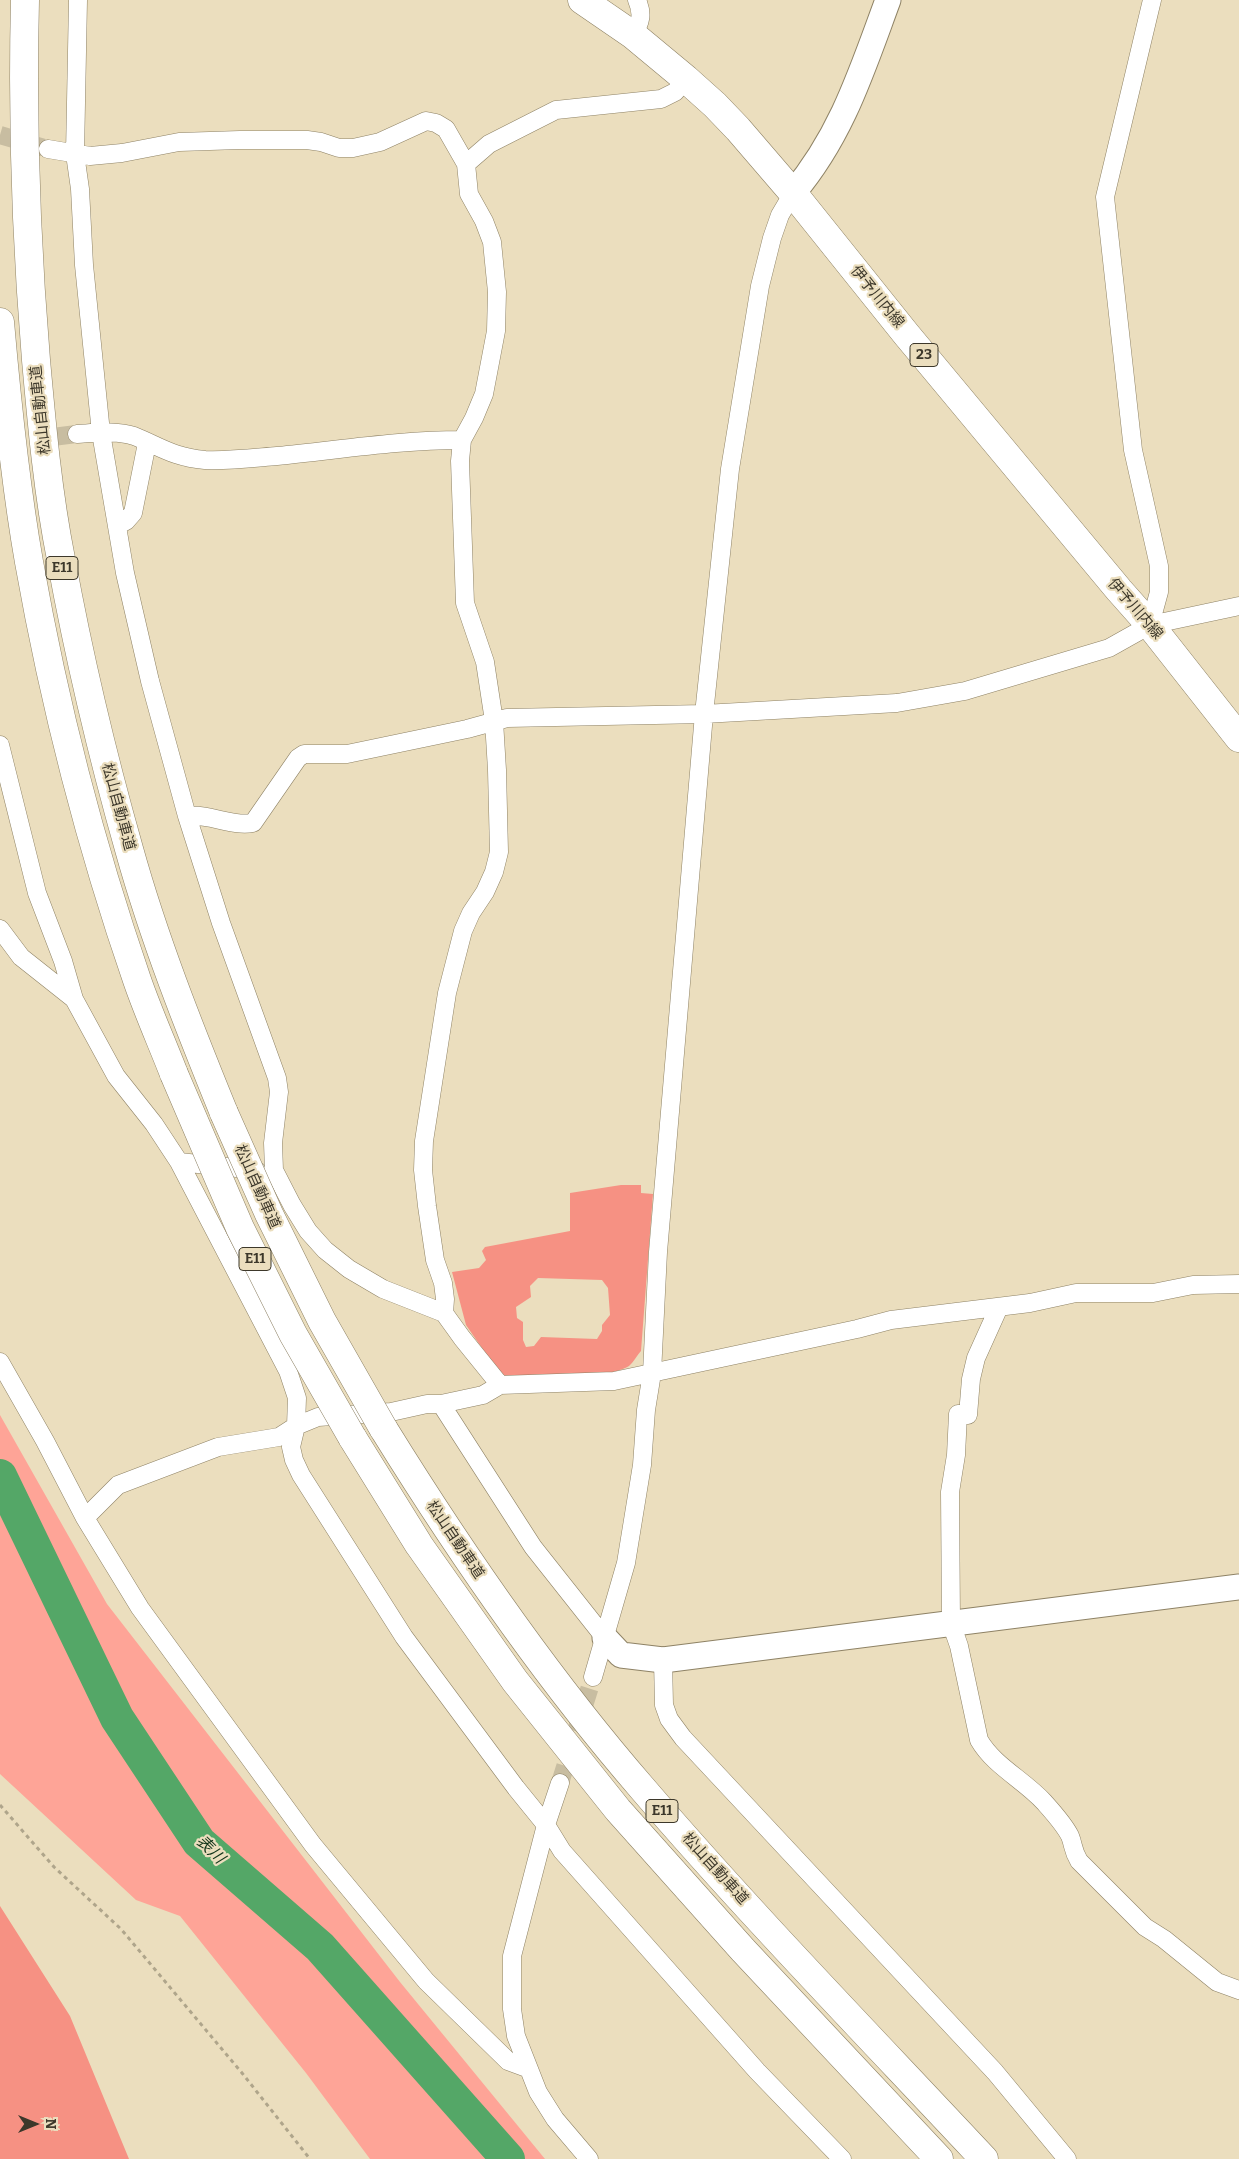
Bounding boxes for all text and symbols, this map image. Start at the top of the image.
street label: 伊予川内線 [846,262,908,332]
road number: 23 [910,344,938,366]
street label: 松山自動車道 [27,364,55,456]
road number: E11 [46,556,78,580]
street label: 伊予川内線 [1104,575,1166,643]
street label: 松山自動車道 [98,761,138,853]
street label: 松山自動車道 [230,1142,284,1232]
road number: E11 [239,1248,271,1270]
street label: 松山自動車道 [422,1498,488,1582]
road number: E11 [646,1800,678,1822]
street label: 松山自動車道 [678,1830,752,1908]
water label: 表川 [192,1832,228,1868]
north arrow [10,2099,60,2149]
text: N [42,2119,59,2129]

